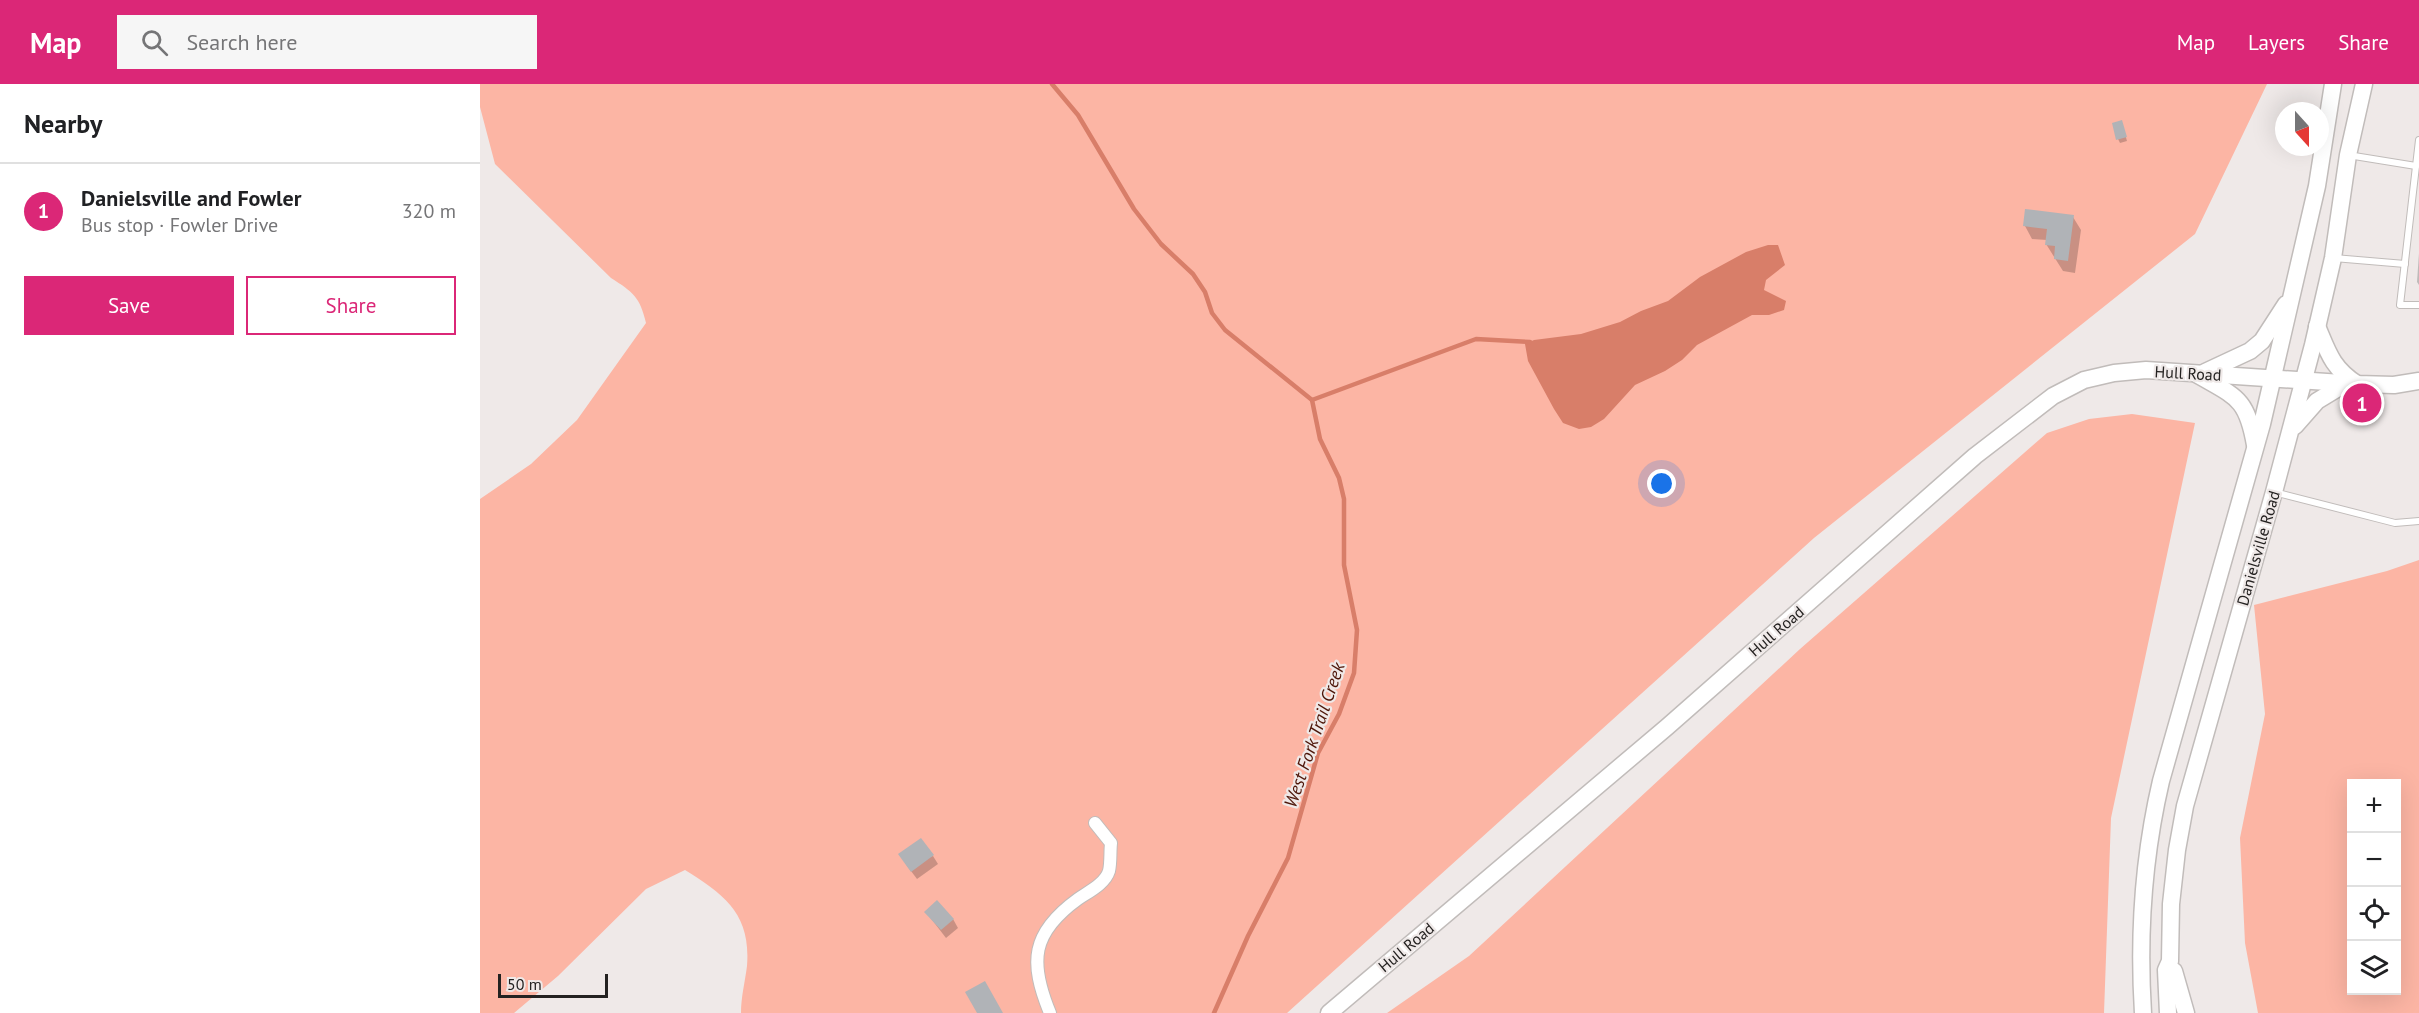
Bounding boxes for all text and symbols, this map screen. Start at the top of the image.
search box [117,15,537,69]
text: Map [30,24,81,61]
icon: search [138,26,171,59]
text: Search here [186,28,297,56]
text: Map [2177,29,2215,56]
text: Layers [2248,29,2305,56]
text: Share [2338,29,2389,56]
north arrow [2275,102,2329,156]
text: Nearby [24,107,102,140]
text: Danielsville and Fowler [81,184,301,212]
text: 1 [38,198,49,224]
text: 320 m [402,198,456,224]
text: Bus stop · Fowler Drive [81,212,278,238]
button: Save [24,276,234,335]
button: Share [246,276,456,335]
street label: Hull Road [2154,361,2222,385]
pin: 1 [2342,380,2382,426]
your location [1647,469,1676,498]
street label: Danielsville Road [2232,488,2284,608]
street label: Hull Road [1744,602,1808,660]
water label: West Fork Trail Creek [1278,659,1350,810]
map controls [2347,779,2401,995]
button: + [2347,779,2401,833]
button: − [2347,833,2401,887]
button: locate [2347,887,2401,941]
street label: Hull Road [1374,918,1438,976]
button: layers [2347,941,2401,995]
scale bar [498,971,608,998]
text: 50 m [507,974,542,994]

